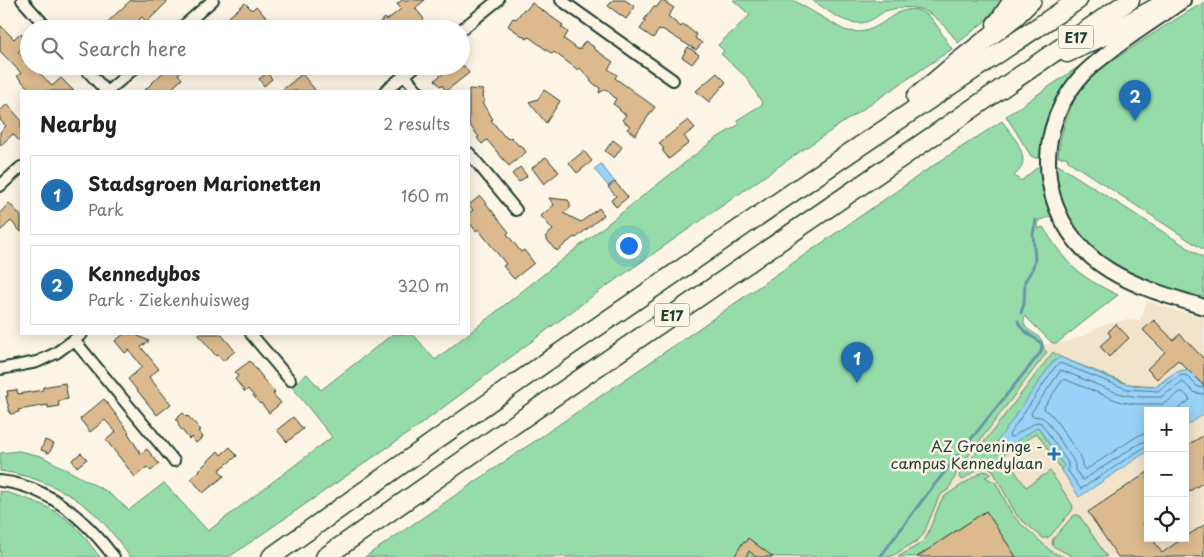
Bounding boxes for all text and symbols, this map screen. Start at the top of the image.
search box [20,20,470,75]
road number: E17 [1058,26,1094,48]
icon: search [38,34,66,62]
text: Search here [78,34,187,62]
pin: 2 [1119,80,1151,121]
text: Nearby [40,107,117,139]
text: 2 results [383,111,450,135]
text: Stadsgroen Marionetten [88,169,321,197]
text: 1 [53,183,61,207]
text: 160 m [401,183,449,207]
text: Park [88,197,124,221]
your location [616,233,642,259]
text: Kennedybos [88,259,200,287]
text: 2 [51,273,63,297]
text: 320 m [398,273,449,297]
text: Park · Ziekenhuisweg [88,287,250,311]
road number: E17 [654,304,690,326]
pin: 1 [841,342,873,383]
map controls [1144,407,1189,542]
button: + [1144,407,1189,452]
place label: AZ Groeninge - campus Kennedylaan [891,434,1043,474]
marker: AZ Groeninge - campus Kennedylaan [1047,447,1061,461]
button: − [1144,452,1189,497]
button: locate [1144,497,1189,542]

